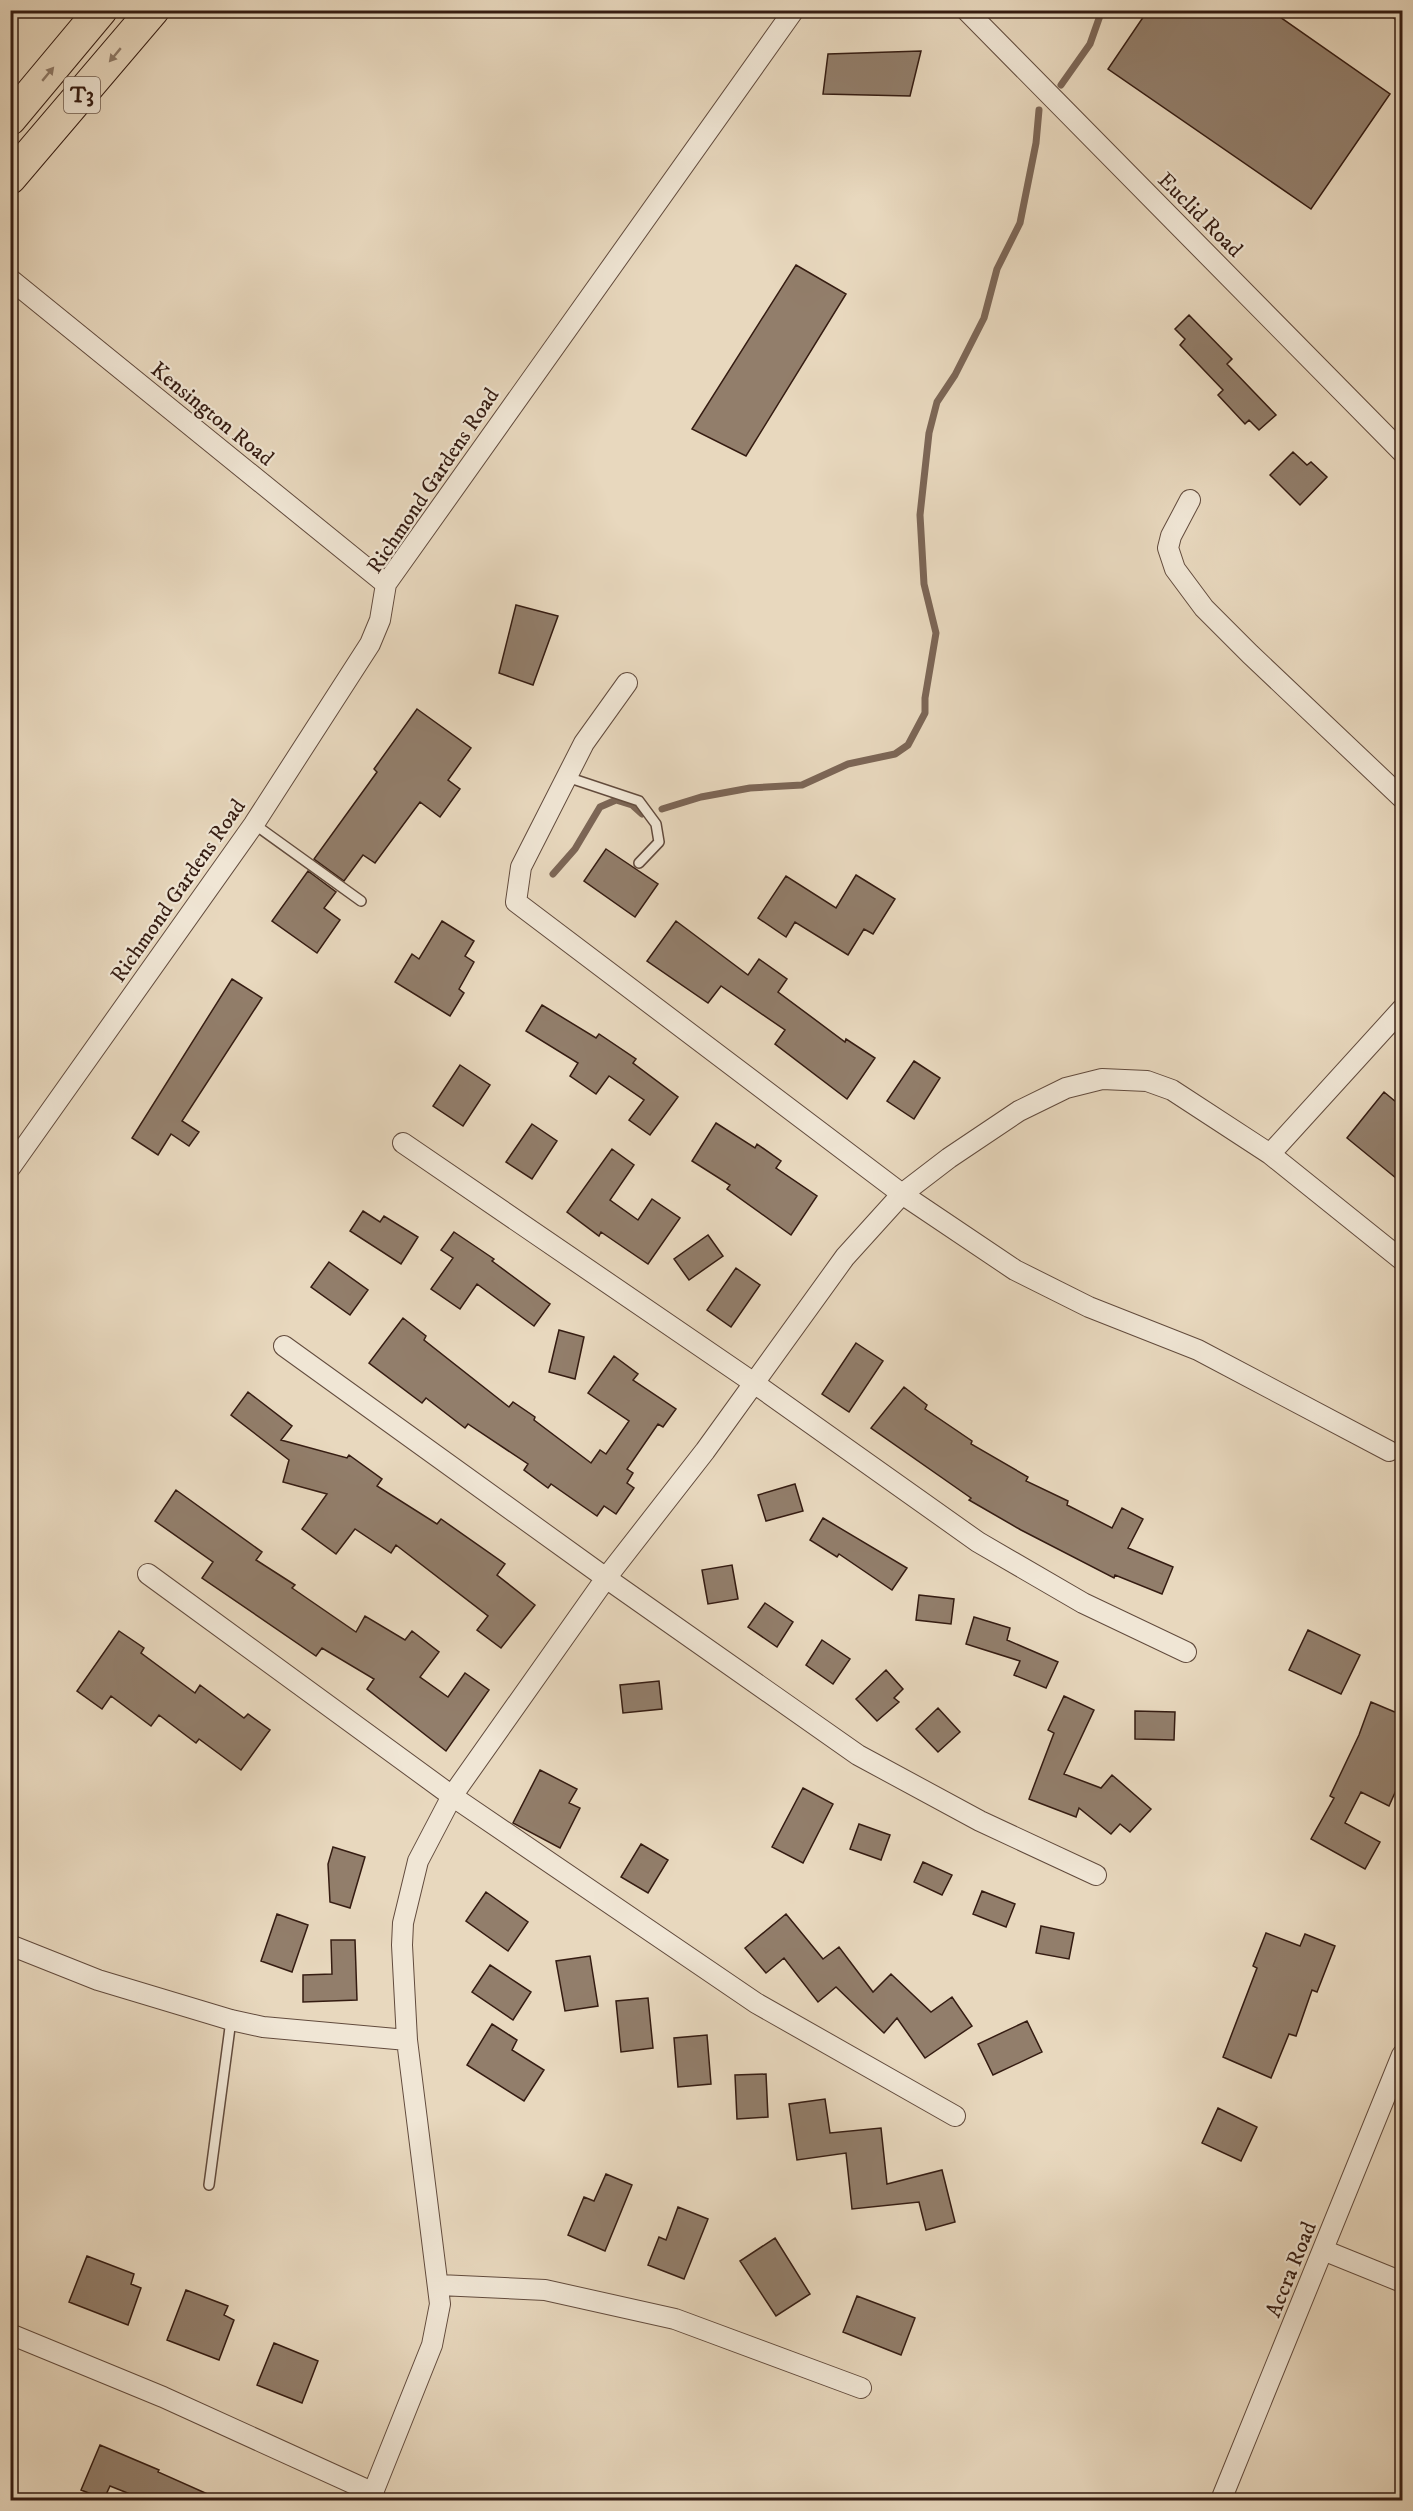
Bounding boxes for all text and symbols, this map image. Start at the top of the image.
one-way arrow [109,47,122,63]
one-way arrow [41,67,54,82]
road number: T3 [64,77,100,113]
street label: Euclid Road [1152,167,1248,263]
street label: Kensington Road [145,356,279,472]
street label: Richmond Gardens Road [361,383,505,579]
street label: Richmond Gardens Road [105,794,252,988]
street label: Accra Road [1260,2218,1323,2321]

